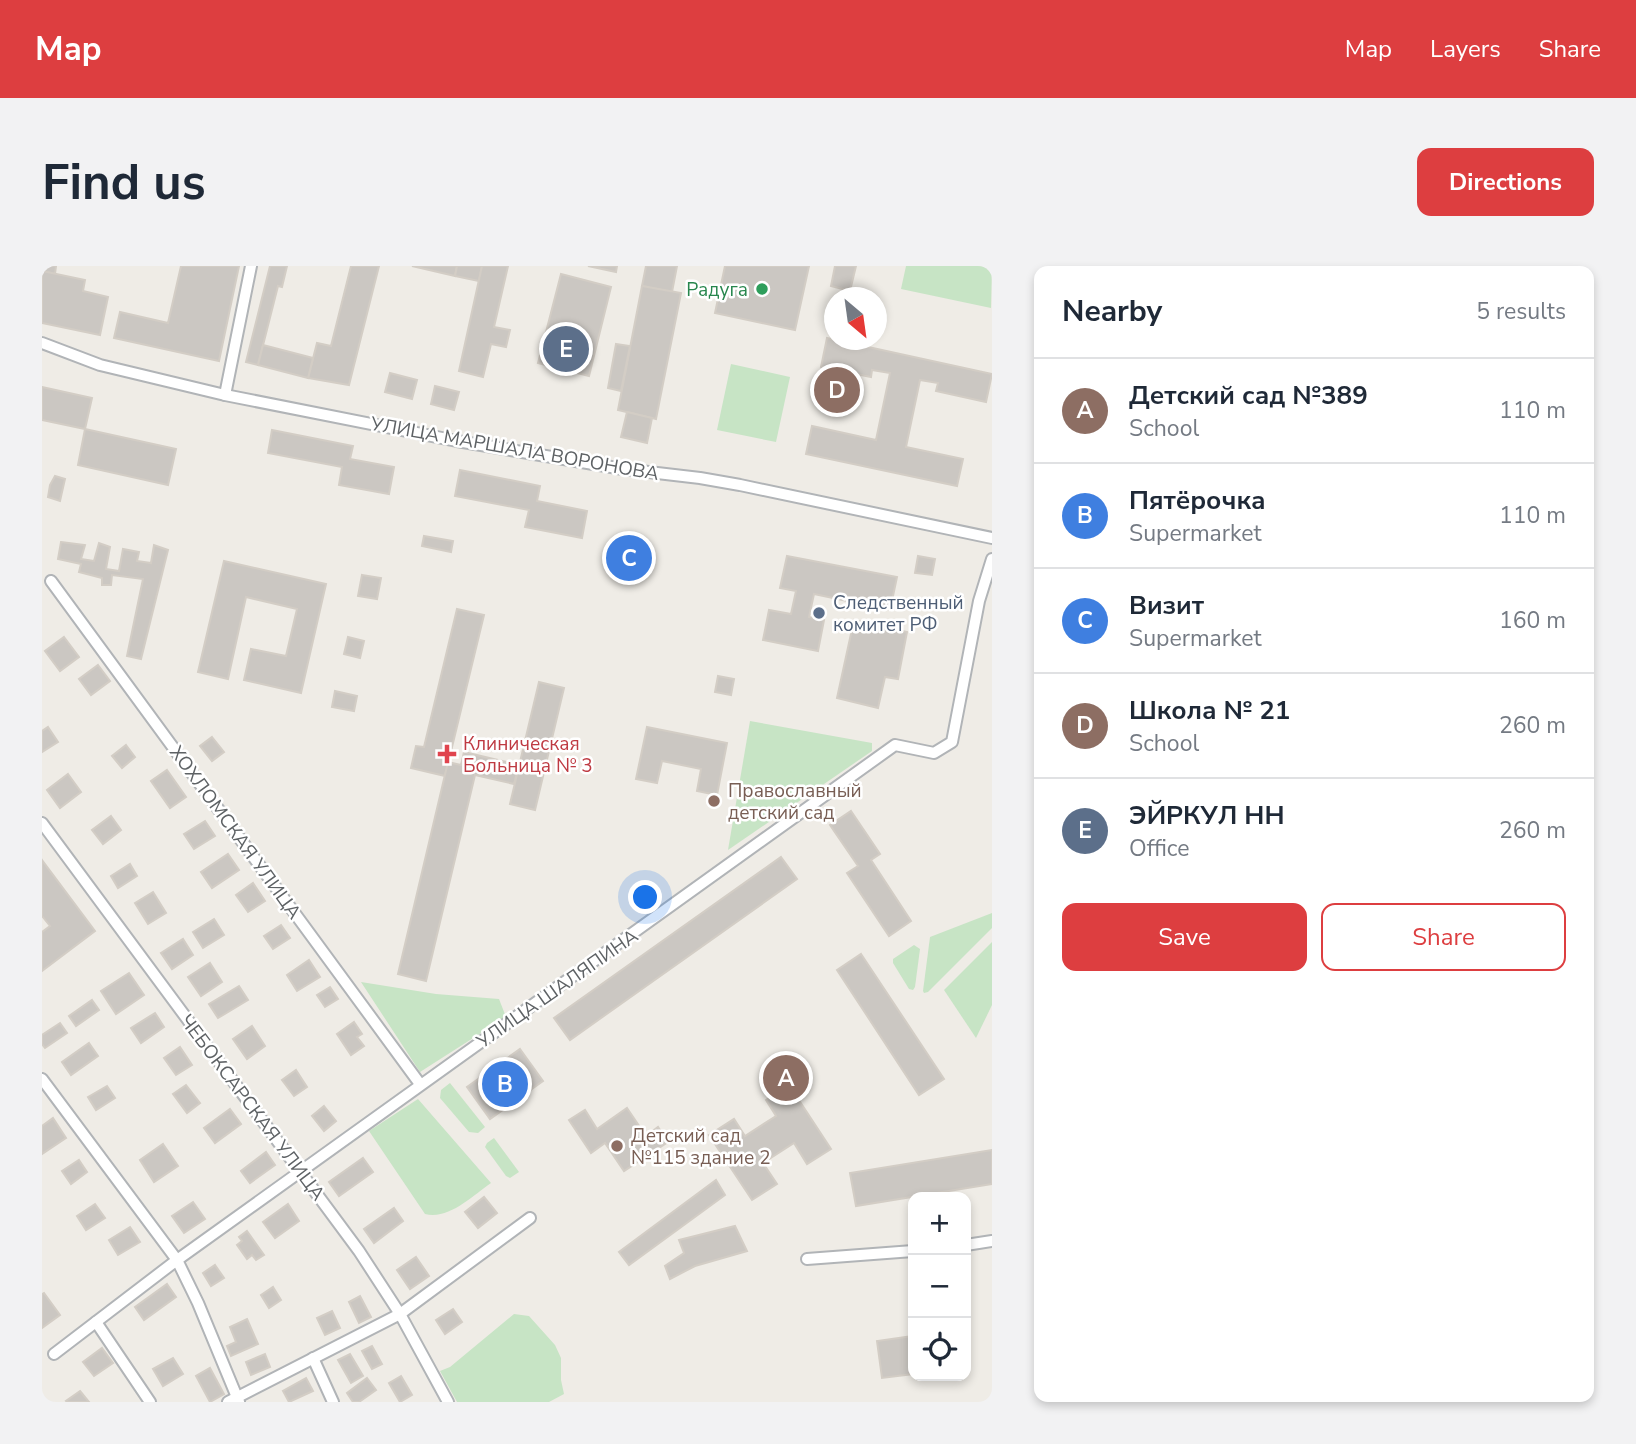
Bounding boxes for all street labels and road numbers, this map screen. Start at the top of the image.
street label: УЛИЦА МАРШАЛА ВОРОНОВА [368,411,661,487]
street label: ХОХЛОМСКАЯ УЛИЦА [163,741,307,925]
street label: УЛИЦА ШАЛЯПИНА [471,923,644,1055]
street label: ЧЕБОКСАРСКАЯ УЛИЦА [174,1009,331,1206]

